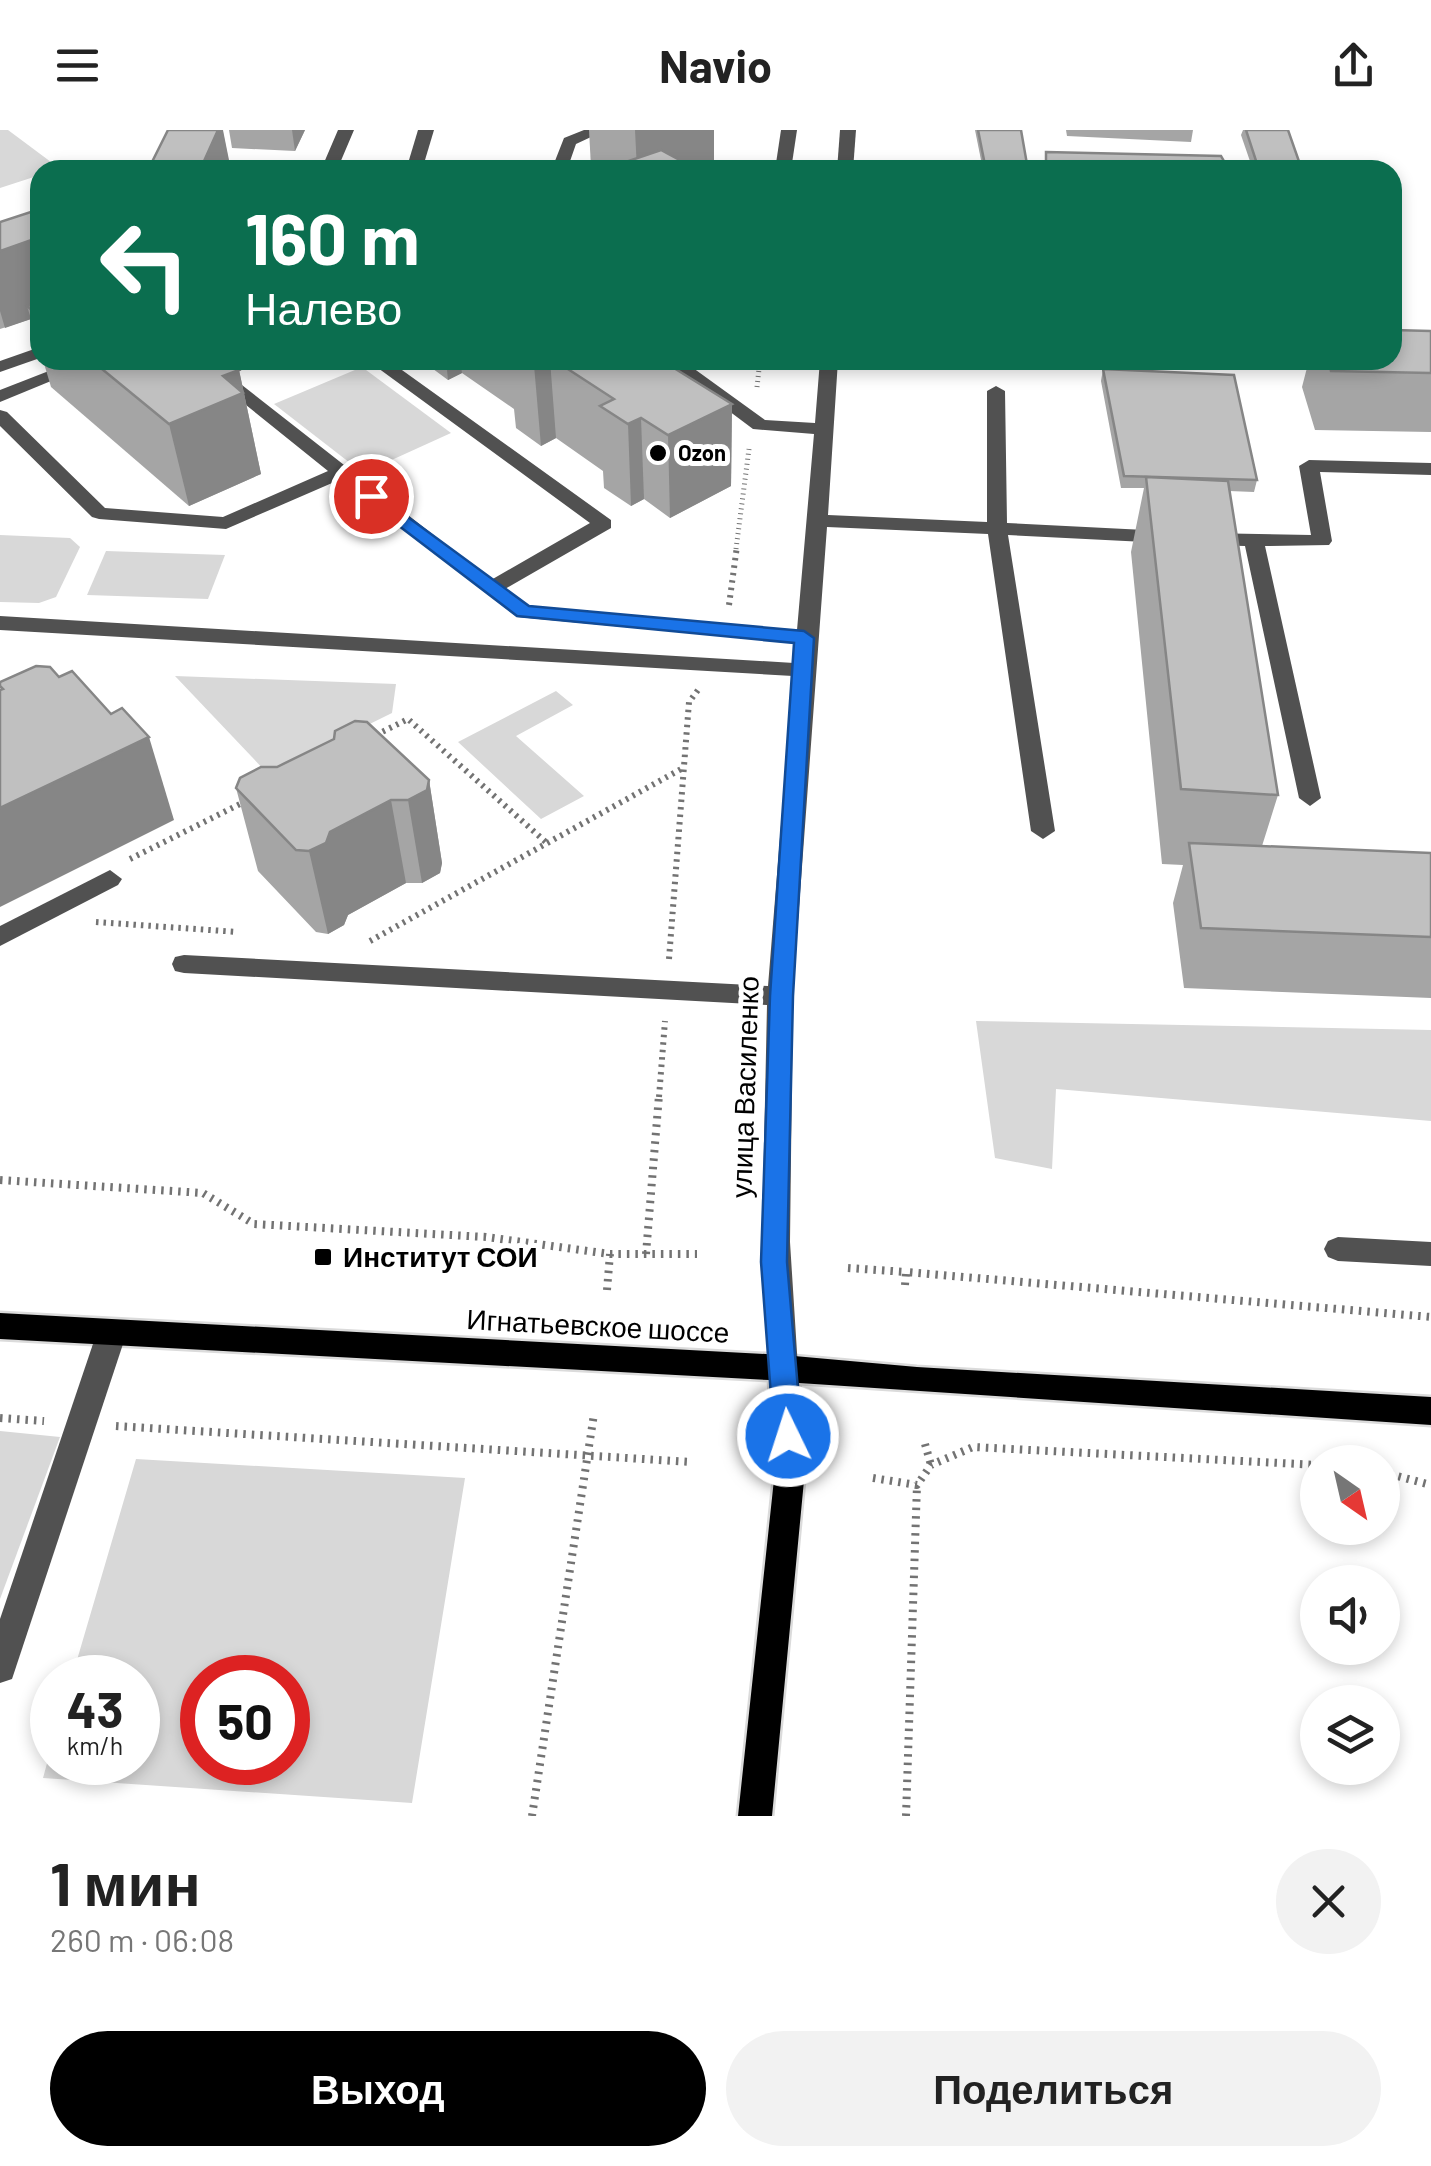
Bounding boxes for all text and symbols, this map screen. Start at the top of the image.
icon: menu [50,38,105,93]
text: Navio [659,38,772,92]
icon: share [1326,38,1381,93]
text: 160 m [245,195,420,279]
icon: left [80,200,210,330]
text: Налево [245,280,402,334]
place label: Ozon [678,439,726,465]
marker: Ozon [647,442,669,464]
pin [329,454,414,539]
icon: arrive [344,469,399,524]
street label: улица Василенко [723,975,765,1198]
place label: Институт СОИ [343,1239,538,1273]
marker: Институт СОИ [312,1246,334,1268]
street label: Игнатьевское шоссе [466,1301,730,1349]
position arrow [736,1384,840,1488]
north arrow [1300,1445,1400,1545]
map controls [1300,1445,1400,1785]
button: sound [1300,1565,1400,1665]
speed limit sign: 50 [180,1655,310,1785]
text: 43 [66,1678,124,1738]
button: layers [1300,1685,1400,1785]
text: km/h [67,1730,123,1760]
text: 1 мин [50,1846,201,1918]
button: close [1276,1849,1381,1954]
text: 260 m · 06:08 [50,1920,234,1958]
button: Выход [50,2031,706,2146]
button: Поделиться [726,2031,1381,2146]

